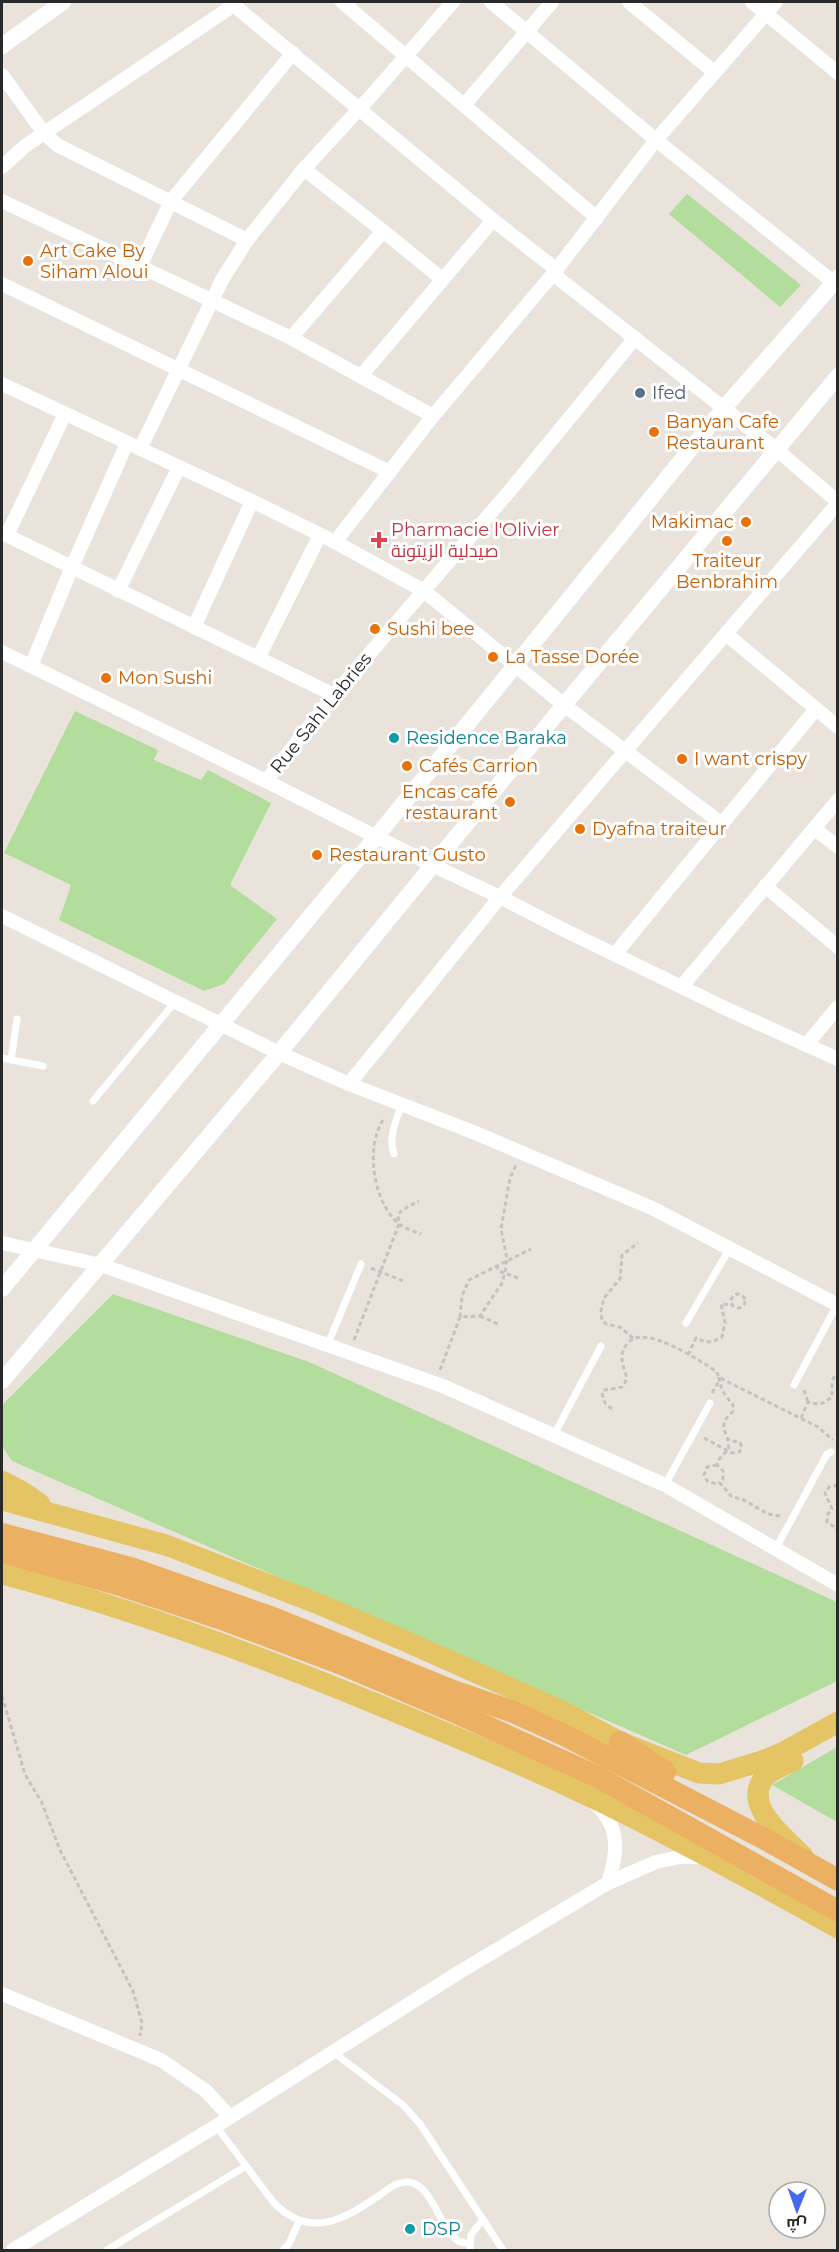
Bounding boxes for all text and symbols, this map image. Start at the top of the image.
place label: Art Cake By Siham Aloui [40,240,149,283]
marker: Art Cake By Siham Aloui [21,254,35,268]
place label: Ifed [652,382,686,404]
marker: Ifed [633,386,647,400]
place label: Banyan Cafe Restaurant [666,411,779,454]
marker: Banyan Cafe Restaurant [647,425,661,439]
place label: Makimac [651,511,734,533]
marker: Makimac [739,515,753,529]
place label: Pharmacie l'Olivier صيدلية الزيتونة [391,519,560,562]
marker: Pharmacie l'Olivier صيدلية الزيتونة [372,533,386,547]
marker: Traiteur Benbrahim [720,534,734,548]
place label: Traiteur Benbrahim [676,550,778,593]
place label: Sushi bee [387,618,475,640]
marker: Sushi bee [368,622,382,636]
place label: La Tasse Dorée [505,646,640,668]
street label: Rue Sahl Labries [266,648,377,778]
marker: La Tasse Dorée [486,650,500,664]
place label: Mon Sushi [118,667,212,689]
marker: Mon Sushi [99,671,113,685]
place label: Residence Baraka [406,727,567,749]
marker: Residence Baraka [387,731,401,745]
place label: I want crispy [694,748,807,770]
marker: I want crispy [675,752,689,766]
place label: Cafés Carrion [419,755,538,777]
marker: Cafés Carrion [400,759,414,773]
place label: Encas café restaurant [402,781,498,824]
marker: Encas café restaurant [503,795,517,809]
place label: Dyafna traiteur [592,818,727,840]
marker: Dyafna traiteur [573,822,587,836]
place label: Restaurant Gusto [329,844,486,866]
marker: Restaurant Gusto [310,848,324,862]
north arrow [767,2180,827,2240]
text: ش [786,2215,807,2234]
place label: DSP [422,2218,461,2240]
marker: DSP [403,2222,417,2236]

